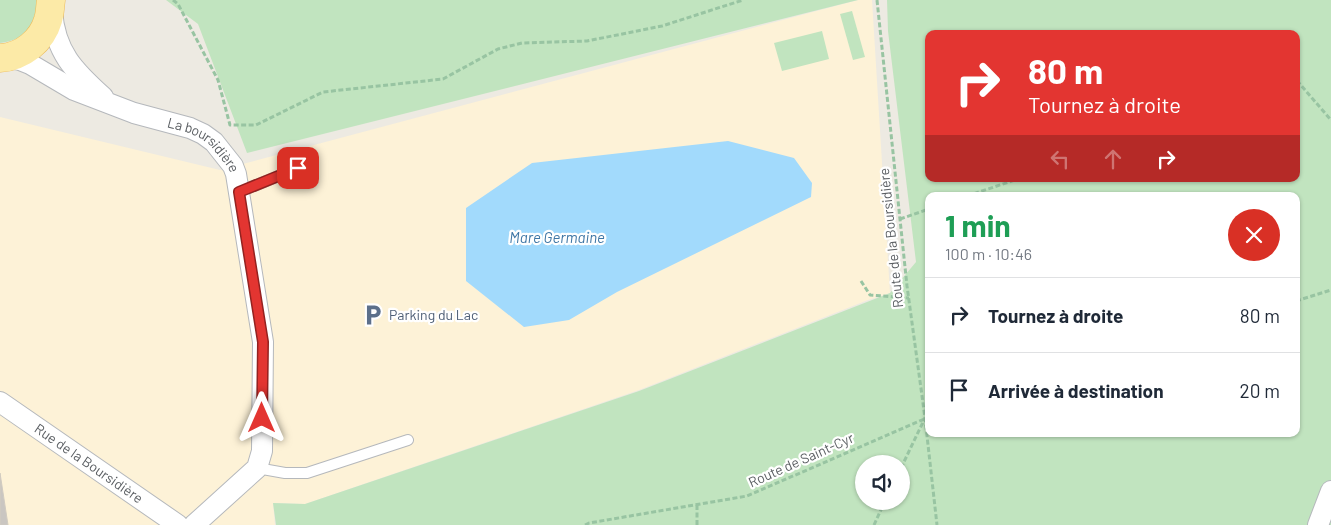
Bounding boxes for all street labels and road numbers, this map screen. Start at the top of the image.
street label: La boursidière [166,113,243,174]
street label: Route de la Boursidière [875,167,906,309]
street label: Rue de la Boursidière [32,420,147,506]
street label: Route de Saint-Cyr [745,429,856,490]

